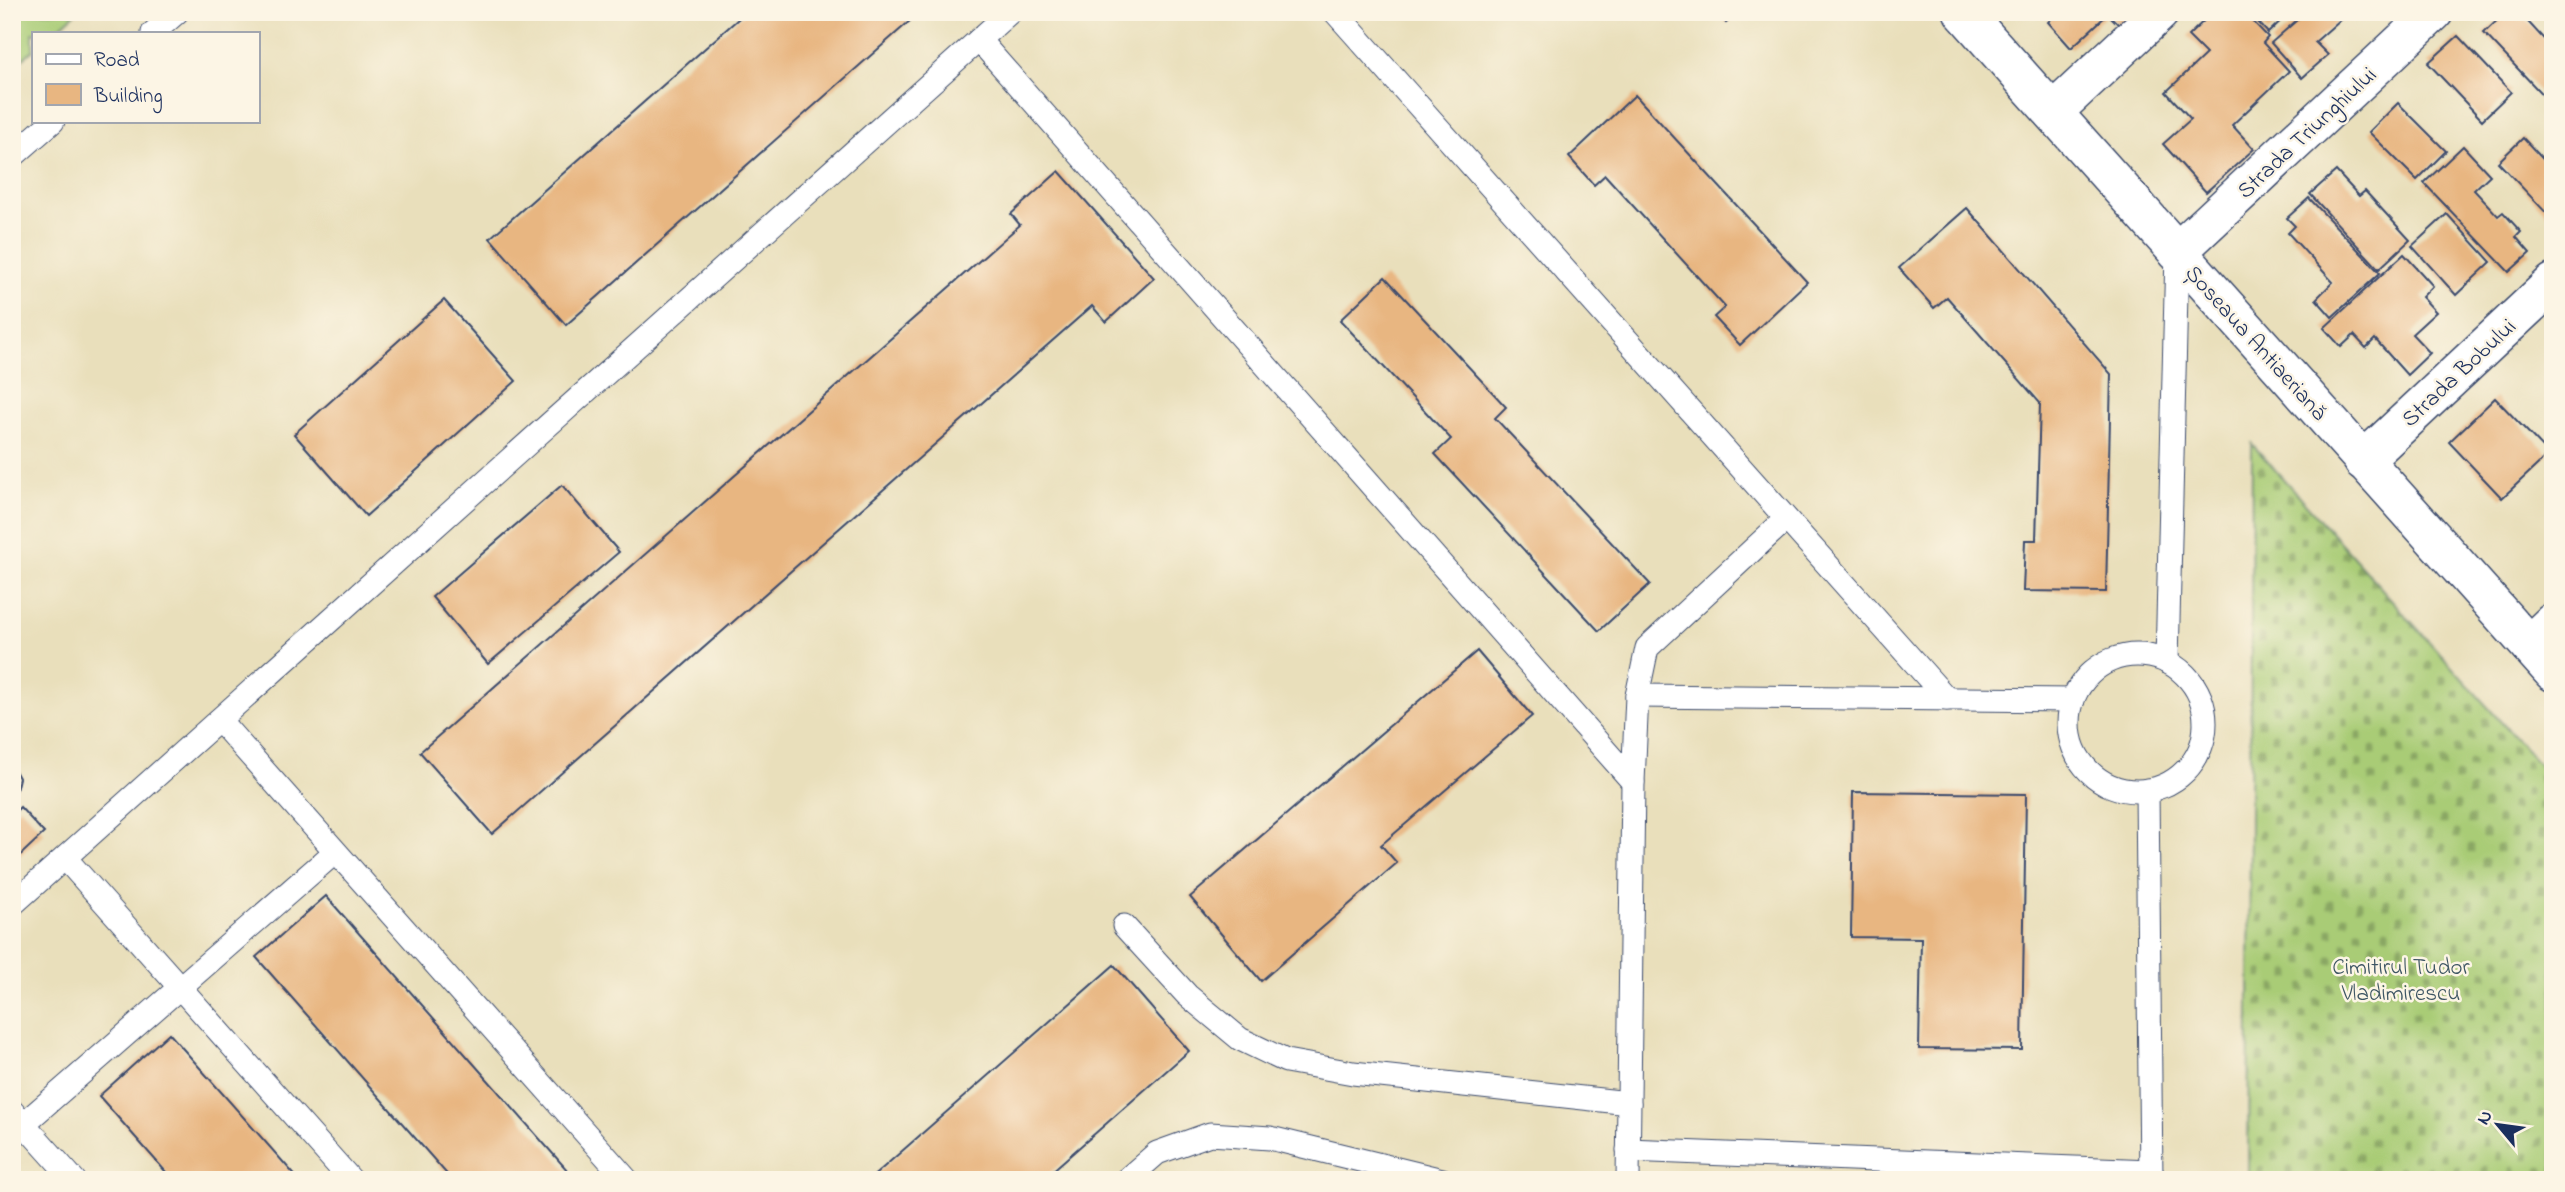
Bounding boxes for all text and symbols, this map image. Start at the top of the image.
legend [32,32,259,122]
text: Road [94,46,140,76]
street label: Strada Triunghiului [2230,60,2386,208]
text: Building [93,82,163,114]
street label: Șoseaua Antiaeriană [2176,259,2334,429]
street label: Strada Bobului [2395,312,2524,436]
park label: Cimitirul Tudor Vladimirescu [2332,952,2471,1011]
north arrow [2464,1090,2534,1160]
text: N [2470,1106,2500,1130]

